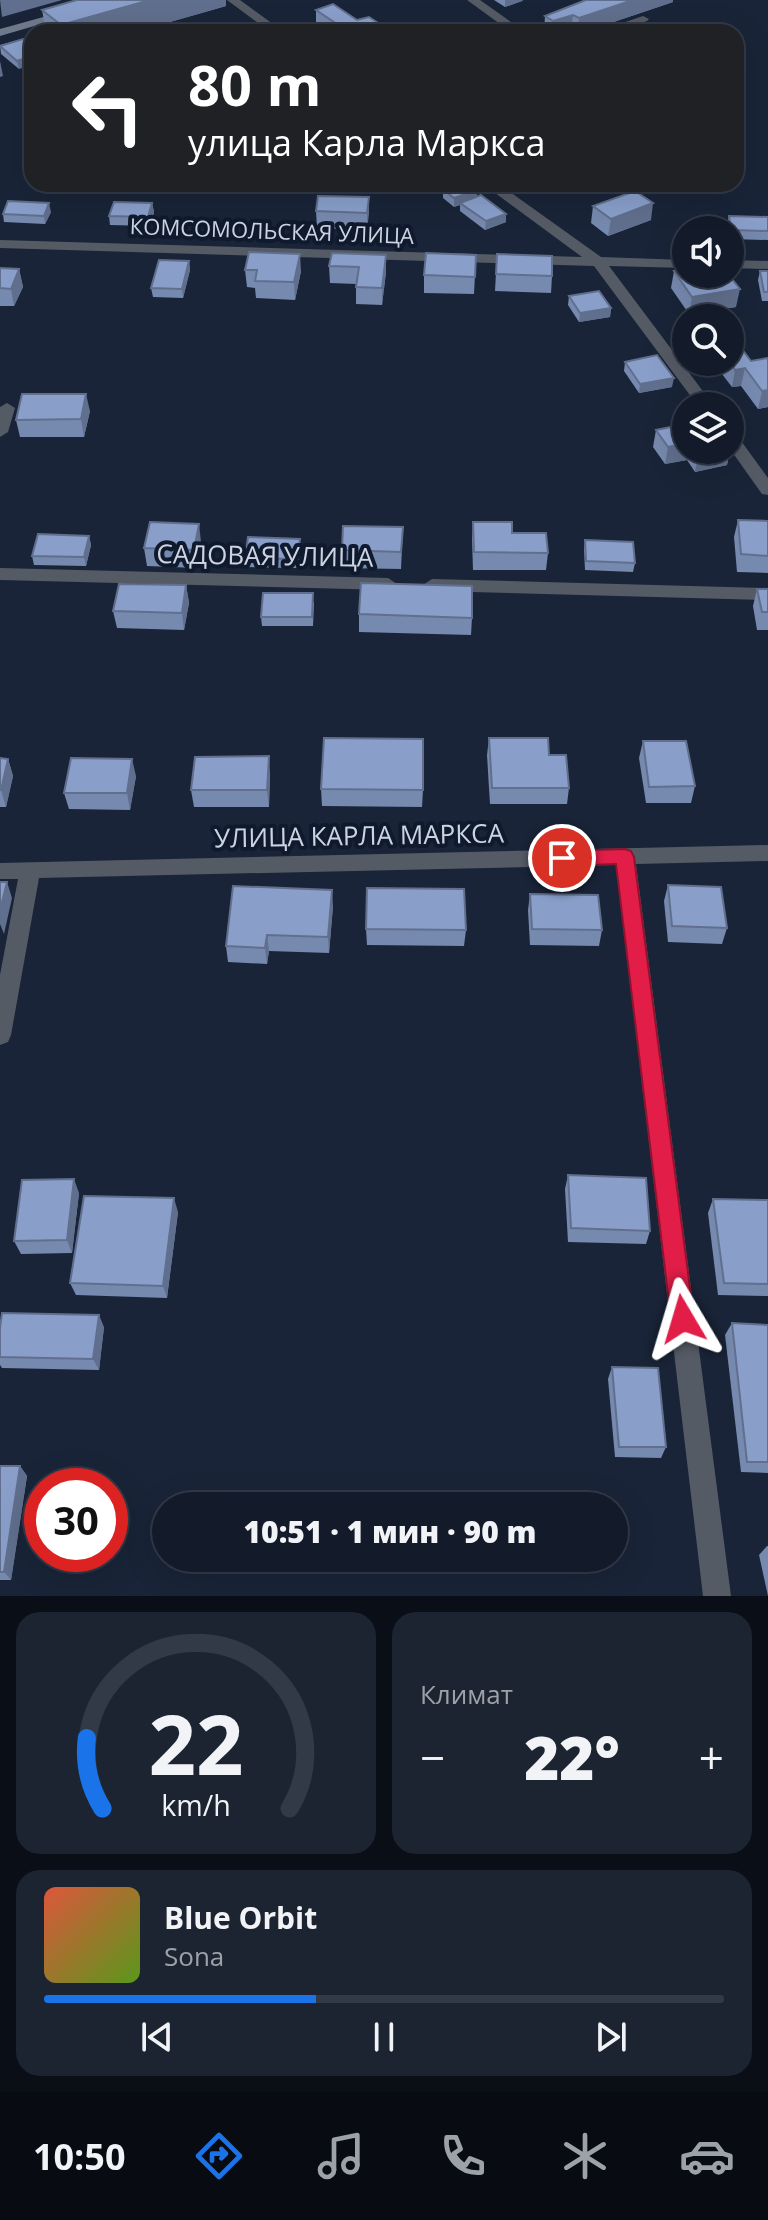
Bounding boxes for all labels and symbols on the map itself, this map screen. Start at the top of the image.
street label: КОМСОМОЛЬСКАЯ УЛИЦА [129,210,415,250]
street label: САДОВАЯ УЛИЦА [156,535,374,575]
street label: УЛИЦА КАРЛА МАРКСА [214,814,505,856]
pin [528,824,596,892]
position arrow [641,1277,725,1361]
speed limit sign: 30 [24,1468,128,1572]

